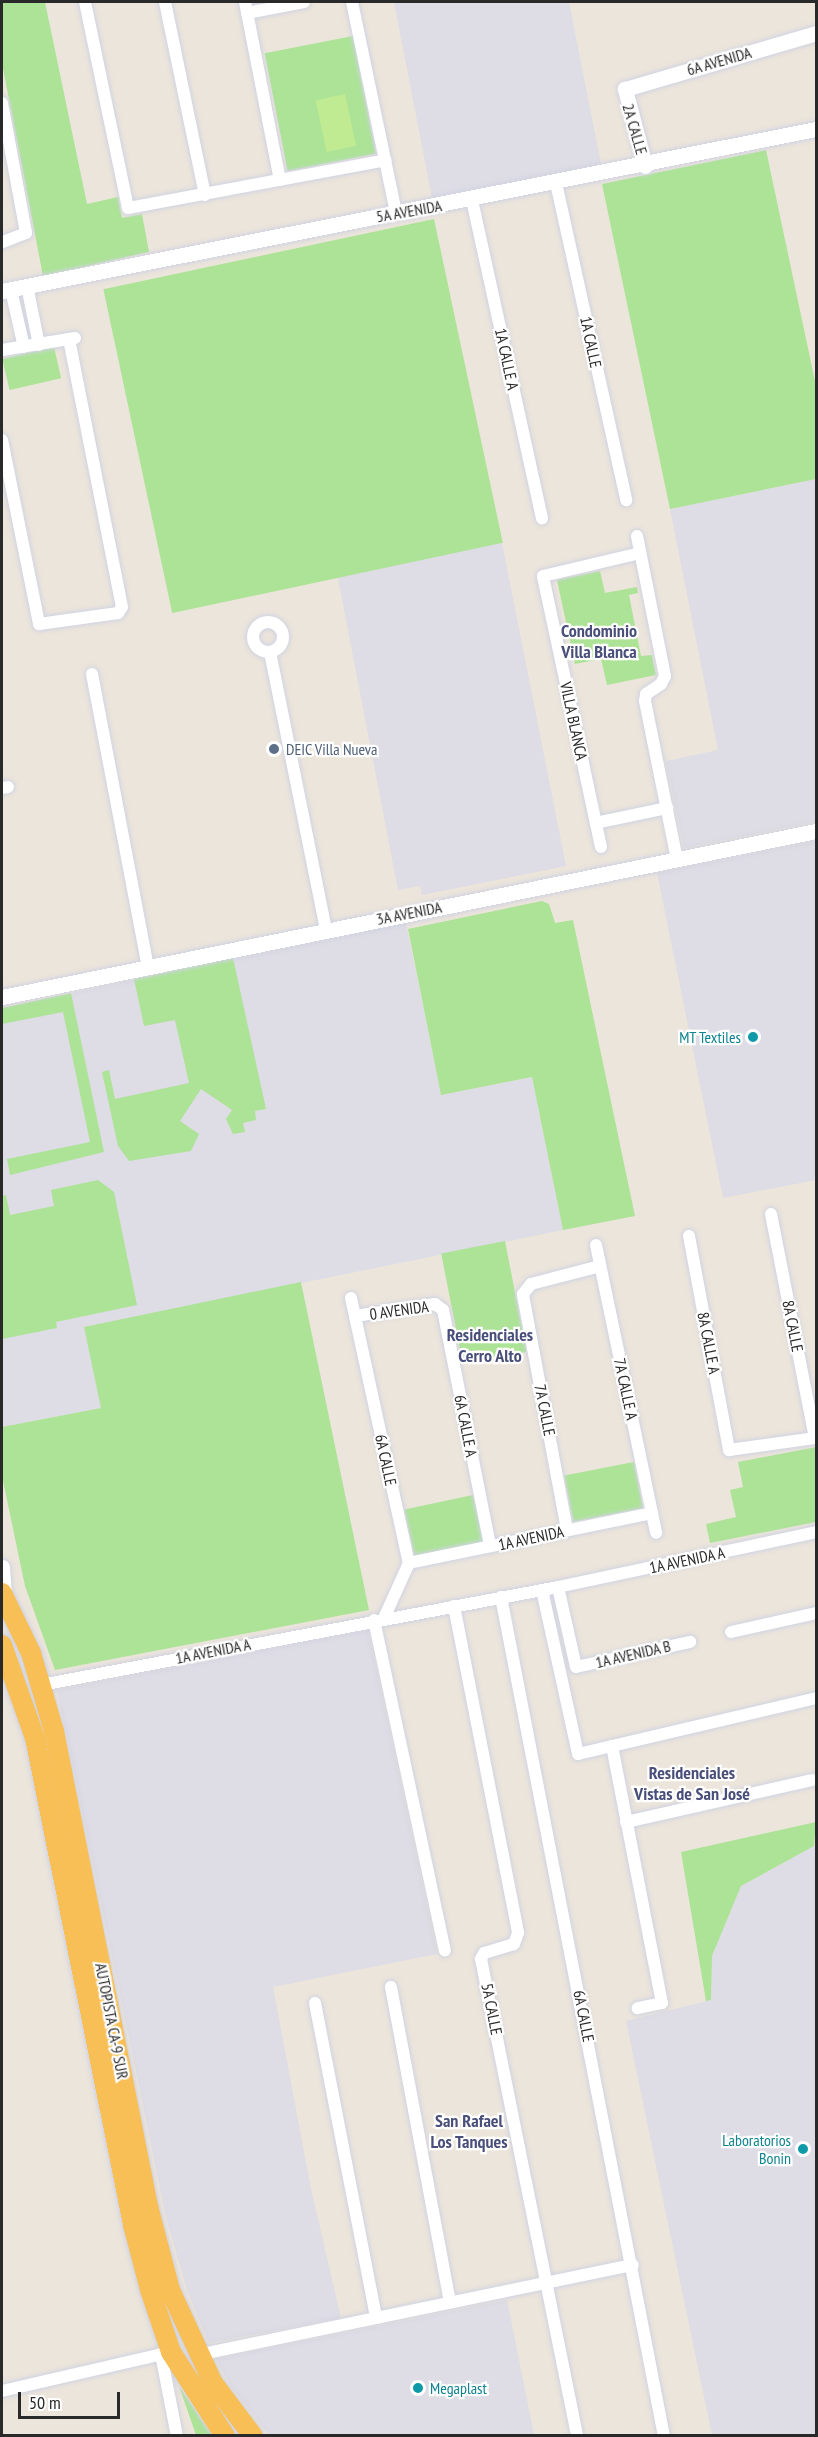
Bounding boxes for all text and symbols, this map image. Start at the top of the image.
street label: 6A AVENIDA [684,42,754,80]
street label: 2A CALLE [618,101,652,157]
street label: 5A AVENIDA [374,196,444,226]
street label: 1A CALLE [576,314,606,370]
street label: 1A CALLE A [491,326,523,392]
district label: Condominio Villa Blanca [561,621,637,664]
street label: VILLA BLANCA [556,680,592,762]
place label: DEIC Villa Nueva [286,739,378,759]
marker: DEIC Villa Nueva [267,742,281,756]
street label: 3A AVENIDA [374,897,444,929]
place label: MT Textiles [678,1027,741,1047]
marker: MT Textiles [746,1030,760,1044]
street label: 0 AVENIDA [368,1296,430,1324]
street label: 8A CALLE [779,1298,807,1354]
street label: 8A CALLE A [693,1310,725,1376]
district label: Residenciales Cerro Alto [447,1325,533,1368]
street label: 7A CALLE A [610,1356,642,1422]
street label: 7A CALLE [531,1382,559,1438]
street label: 6A CALLE A [450,1393,482,1459]
street label: 6A CALLE [371,1432,401,1488]
street label: 1A AVENIDA [496,1522,566,1554]
street label: 1A AVENIDA A [647,1542,727,1578]
street label: 1A AVENIDA A [173,1634,253,1668]
street label: 1A AVENIDA B [593,1636,673,1672]
district label: Residenciales Vistas de San José [634,1763,750,1806]
street label: AUTOPISTA CA-9 SUR [91,1961,133,2081]
street label: 5A CALLE [478,1981,506,2037]
street label: 6A CALLE [570,1988,598,2044]
district label: San Rafael Los Tanques [430,2111,508,2154]
place label: Laboratorios Bonin [722,2130,791,2168]
marker: Laboratorios Bonin [796,2142,810,2156]
place label: Megaplast [430,2378,487,2398]
scale bar [21,2380,123,2418]
marker: Megaplast [411,2381,425,2395]
text: 50 m [29,2391,61,2414]

